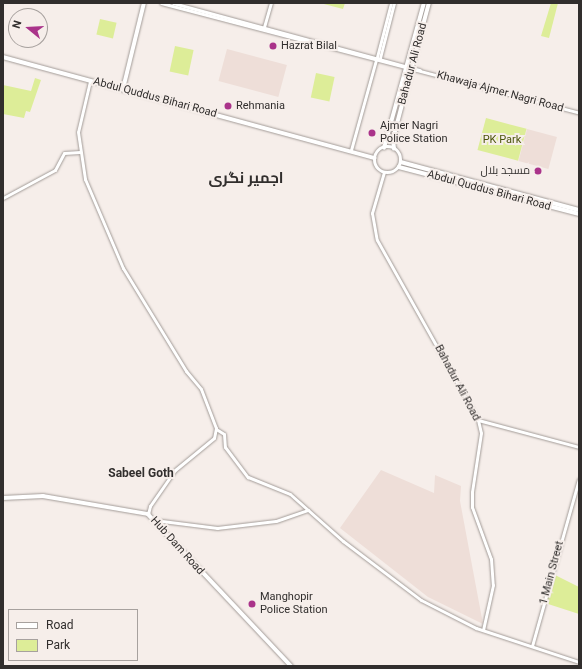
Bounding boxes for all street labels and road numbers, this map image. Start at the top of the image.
street label: Bahadur Ali Road [396,22,430,106]
street label: Khawaja Ajmer Nagri Road [435,69,565,115]
street label: Abdul Quddus Bihari Road [92,75,218,121]
street label: Abdul Quddus Bihari Road [426,168,552,214]
street label: Bahadur Ali Road [431,343,483,423]
street label: Hub Dam Road [147,514,207,578]
street label: 1 Main Street [537,540,567,606]

